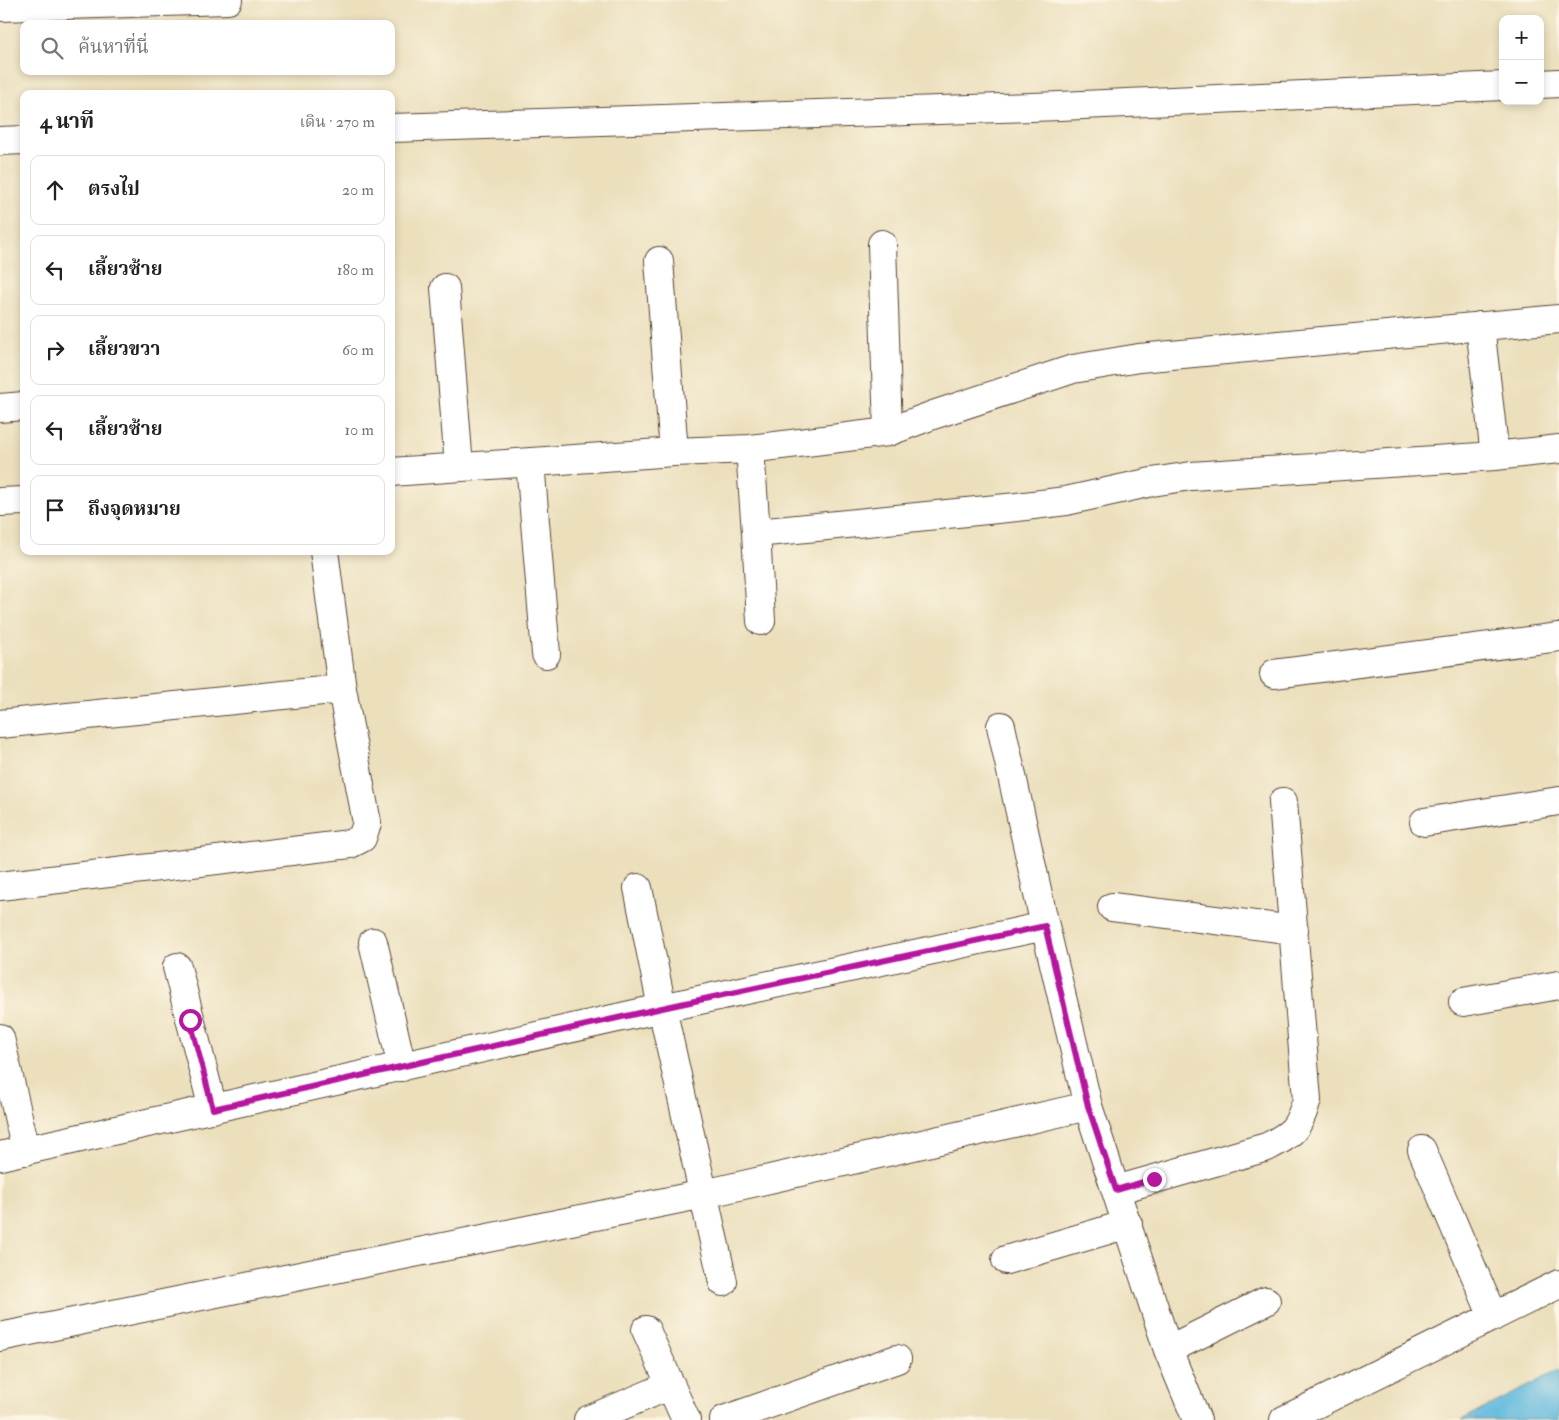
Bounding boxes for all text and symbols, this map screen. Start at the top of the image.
map controls [1499,15,1544,105]
button: + [1499,15,1544,60]
search box [20,20,395,75]
icon: search [38,34,66,62]
text: ค้นหาที่นี่ [78,35,149,59]
button: − [1499,60,1544,105]
text: 4 นาที [40,108,94,135]
text: เดิน · 270 m [300,112,375,132]
icon: ahead [41,176,69,204]
text: ตรงไป [88,177,140,201]
text: 20 m [342,180,374,200]
icon: left [41,256,69,284]
text: เลี้ยวซ้าย [88,257,162,281]
text: 180 m [337,260,374,280]
icon: right [41,336,69,364]
text: เลี้ยวขวา [88,337,160,361]
text: 60 m [342,340,374,360]
icon: left [41,416,69,444]
text: เลี้ยวซ้าย [88,417,162,441]
text: 10 m [344,420,374,440]
icon: arrive [41,496,69,524]
text: ถึงจุดหมาย [88,497,181,521]
route start [179,1009,202,1032]
route end [1143,1168,1166,1191]

